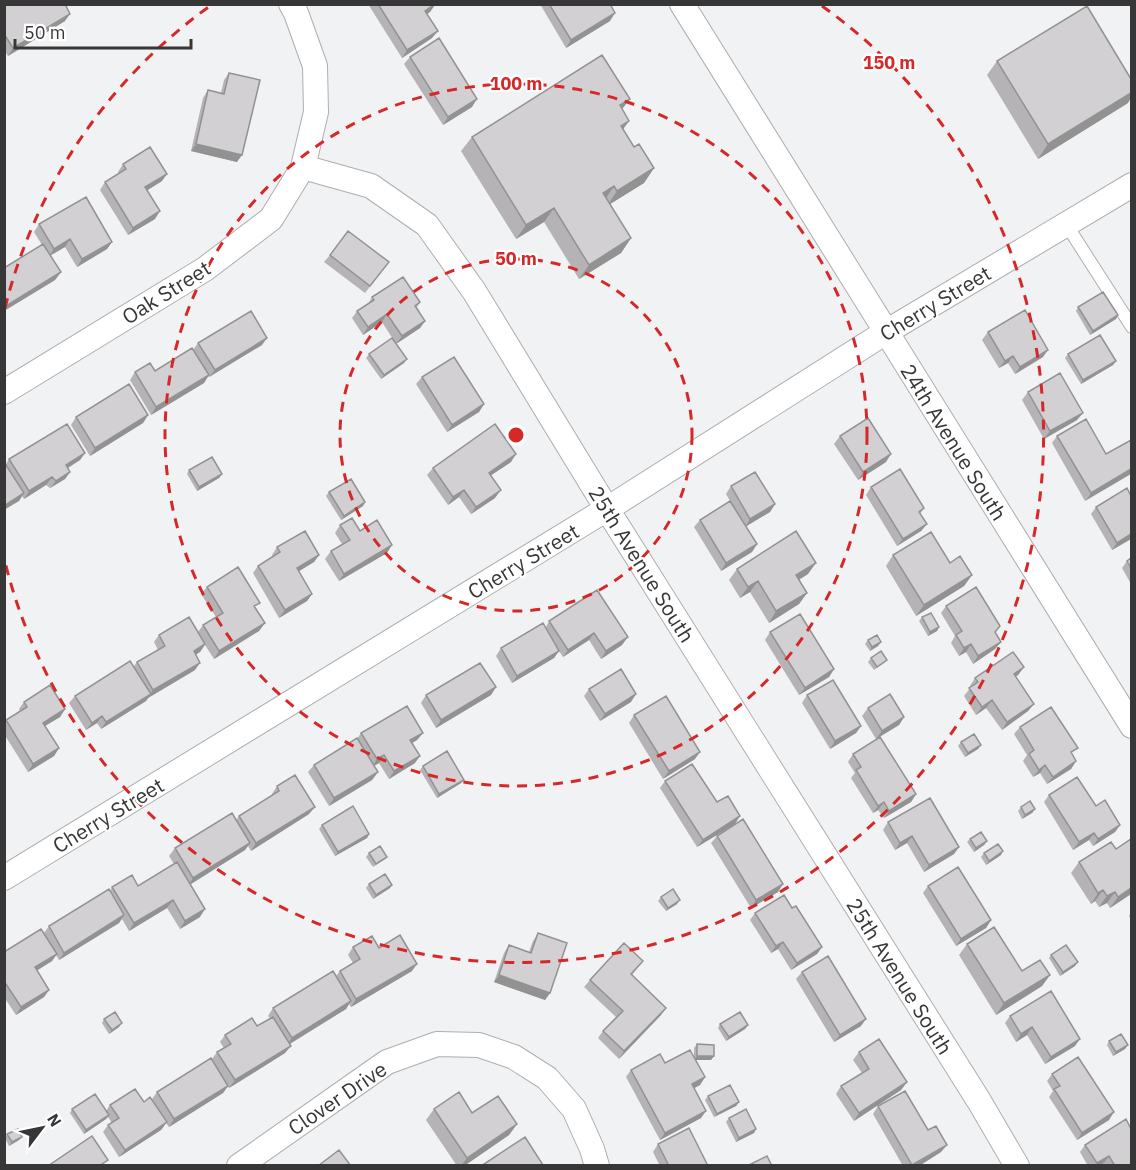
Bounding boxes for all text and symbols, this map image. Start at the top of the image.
scale bar [15,12,190,50]
text: 50 m [24,21,66,44]
text: 150 m [863,51,915,74]
text: 100 m [490,72,542,95]
text: 50 m [495,247,537,270]
street label: Oak Street [116,254,216,330]
street label: Cherry Street [874,259,996,347]
street label: 24th Avenue South [895,358,1013,526]
centre of rings [506,425,526,445]
street label: 25th Avenue South [583,480,701,648]
street label: Cherry Street [462,517,584,605]
street label: Cherry Street [47,771,169,859]
street label: 25th Avenue South [841,892,959,1060]
street label: Clover Drive [282,1055,392,1141]
north arrow [12,1098,72,1158]
text: N [43,1110,66,1130]

